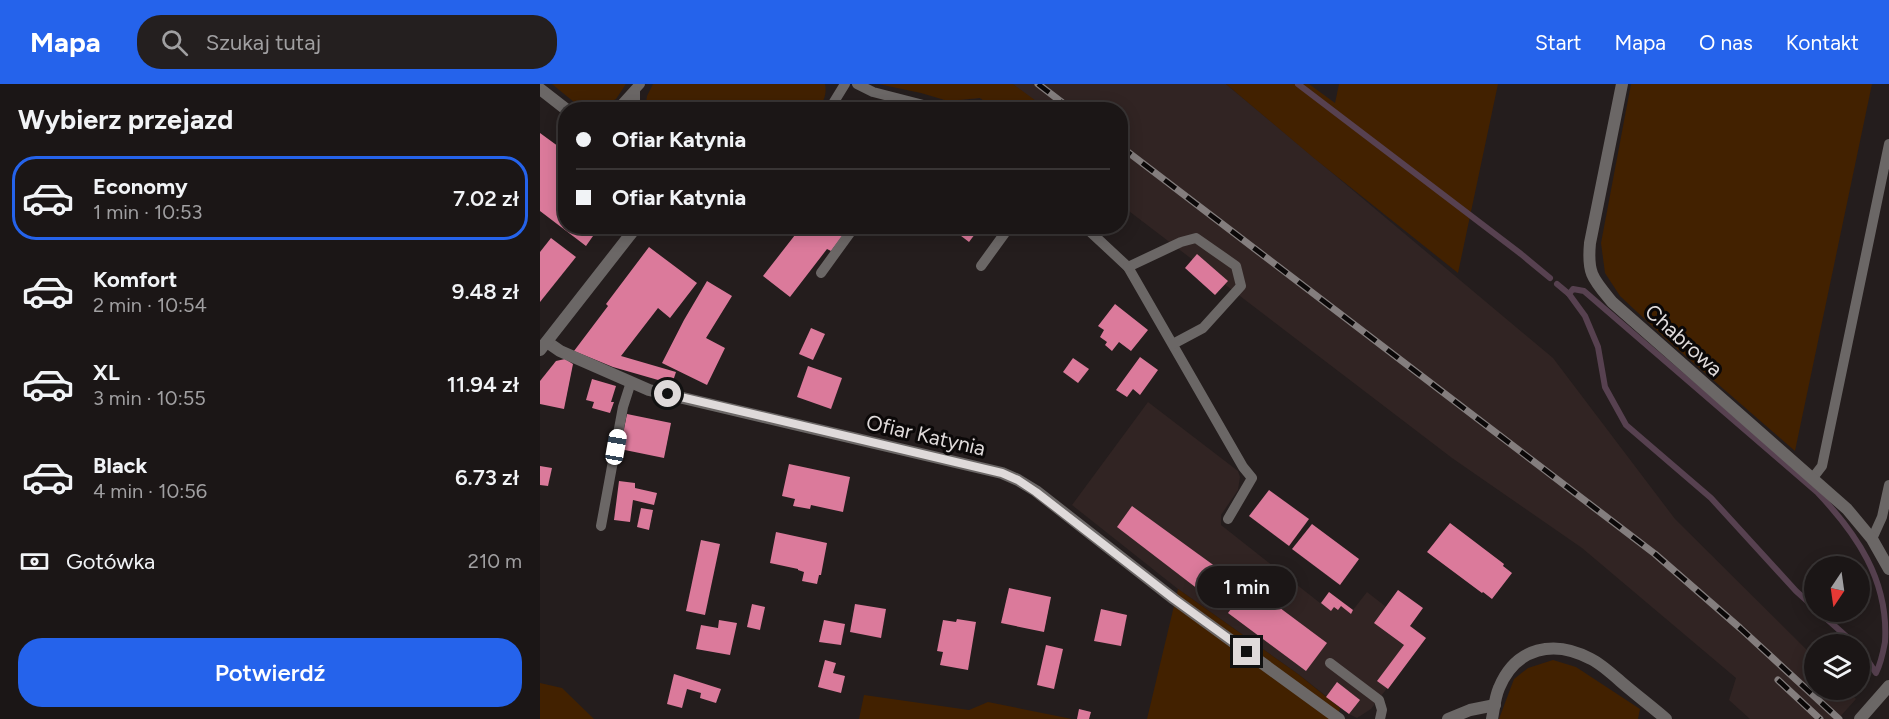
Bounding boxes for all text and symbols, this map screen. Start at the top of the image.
search box [137,15,557,69]
text: Mapa [30,25,101,59]
icon: search [158,26,191,59]
text: Szukaj tutaj [206,29,321,56]
text: Start [1535,30,1581,55]
text: Mapa [1614,30,1666,55]
text: O nas [1699,30,1753,55]
text: Kontakt [1786,30,1859,55]
text: Wybierz przejazd [18,103,233,136]
text: Ofiar Katynia [612,126,746,153]
icon: car [21,171,75,225]
text: Economy [93,173,188,200]
text: Ofiar Katynia [612,184,746,211]
text: 7.02 zł [453,185,519,212]
text: 1 min · 10:53 [93,200,203,224]
icon: car [21,264,75,318]
text: Komfort [93,266,177,293]
text: 9.48 zł [452,278,519,305]
text: 2 min · 10:54 [93,293,207,317]
street label: Chabrowa [1640,299,1728,381]
icon: car [21,357,75,411]
text: XL [93,359,120,386]
text: 11.94 zł [447,371,519,398]
route start [654,380,681,407]
text: 3 min · 10:55 [93,386,206,410]
street label: Ofiar Katynia [864,409,988,461]
car [604,428,628,466]
icon: car [21,450,75,504]
text: Black [93,452,147,479]
text: 6.73 zł [455,464,519,491]
text: 4 min · 10:56 [93,479,207,503]
icon: cash [18,545,51,578]
text: Gotówka [66,548,155,575]
text: 210 m [468,549,522,573]
north arrow [1804,556,1870,622]
map controls [1804,556,1870,700]
callout: 1 min [1198,565,1296,607]
text: 1 min [1223,575,1270,599]
button: layers [1804,634,1870,700]
button: Potwierdź [18,638,522,707]
route end [1233,638,1260,665]

